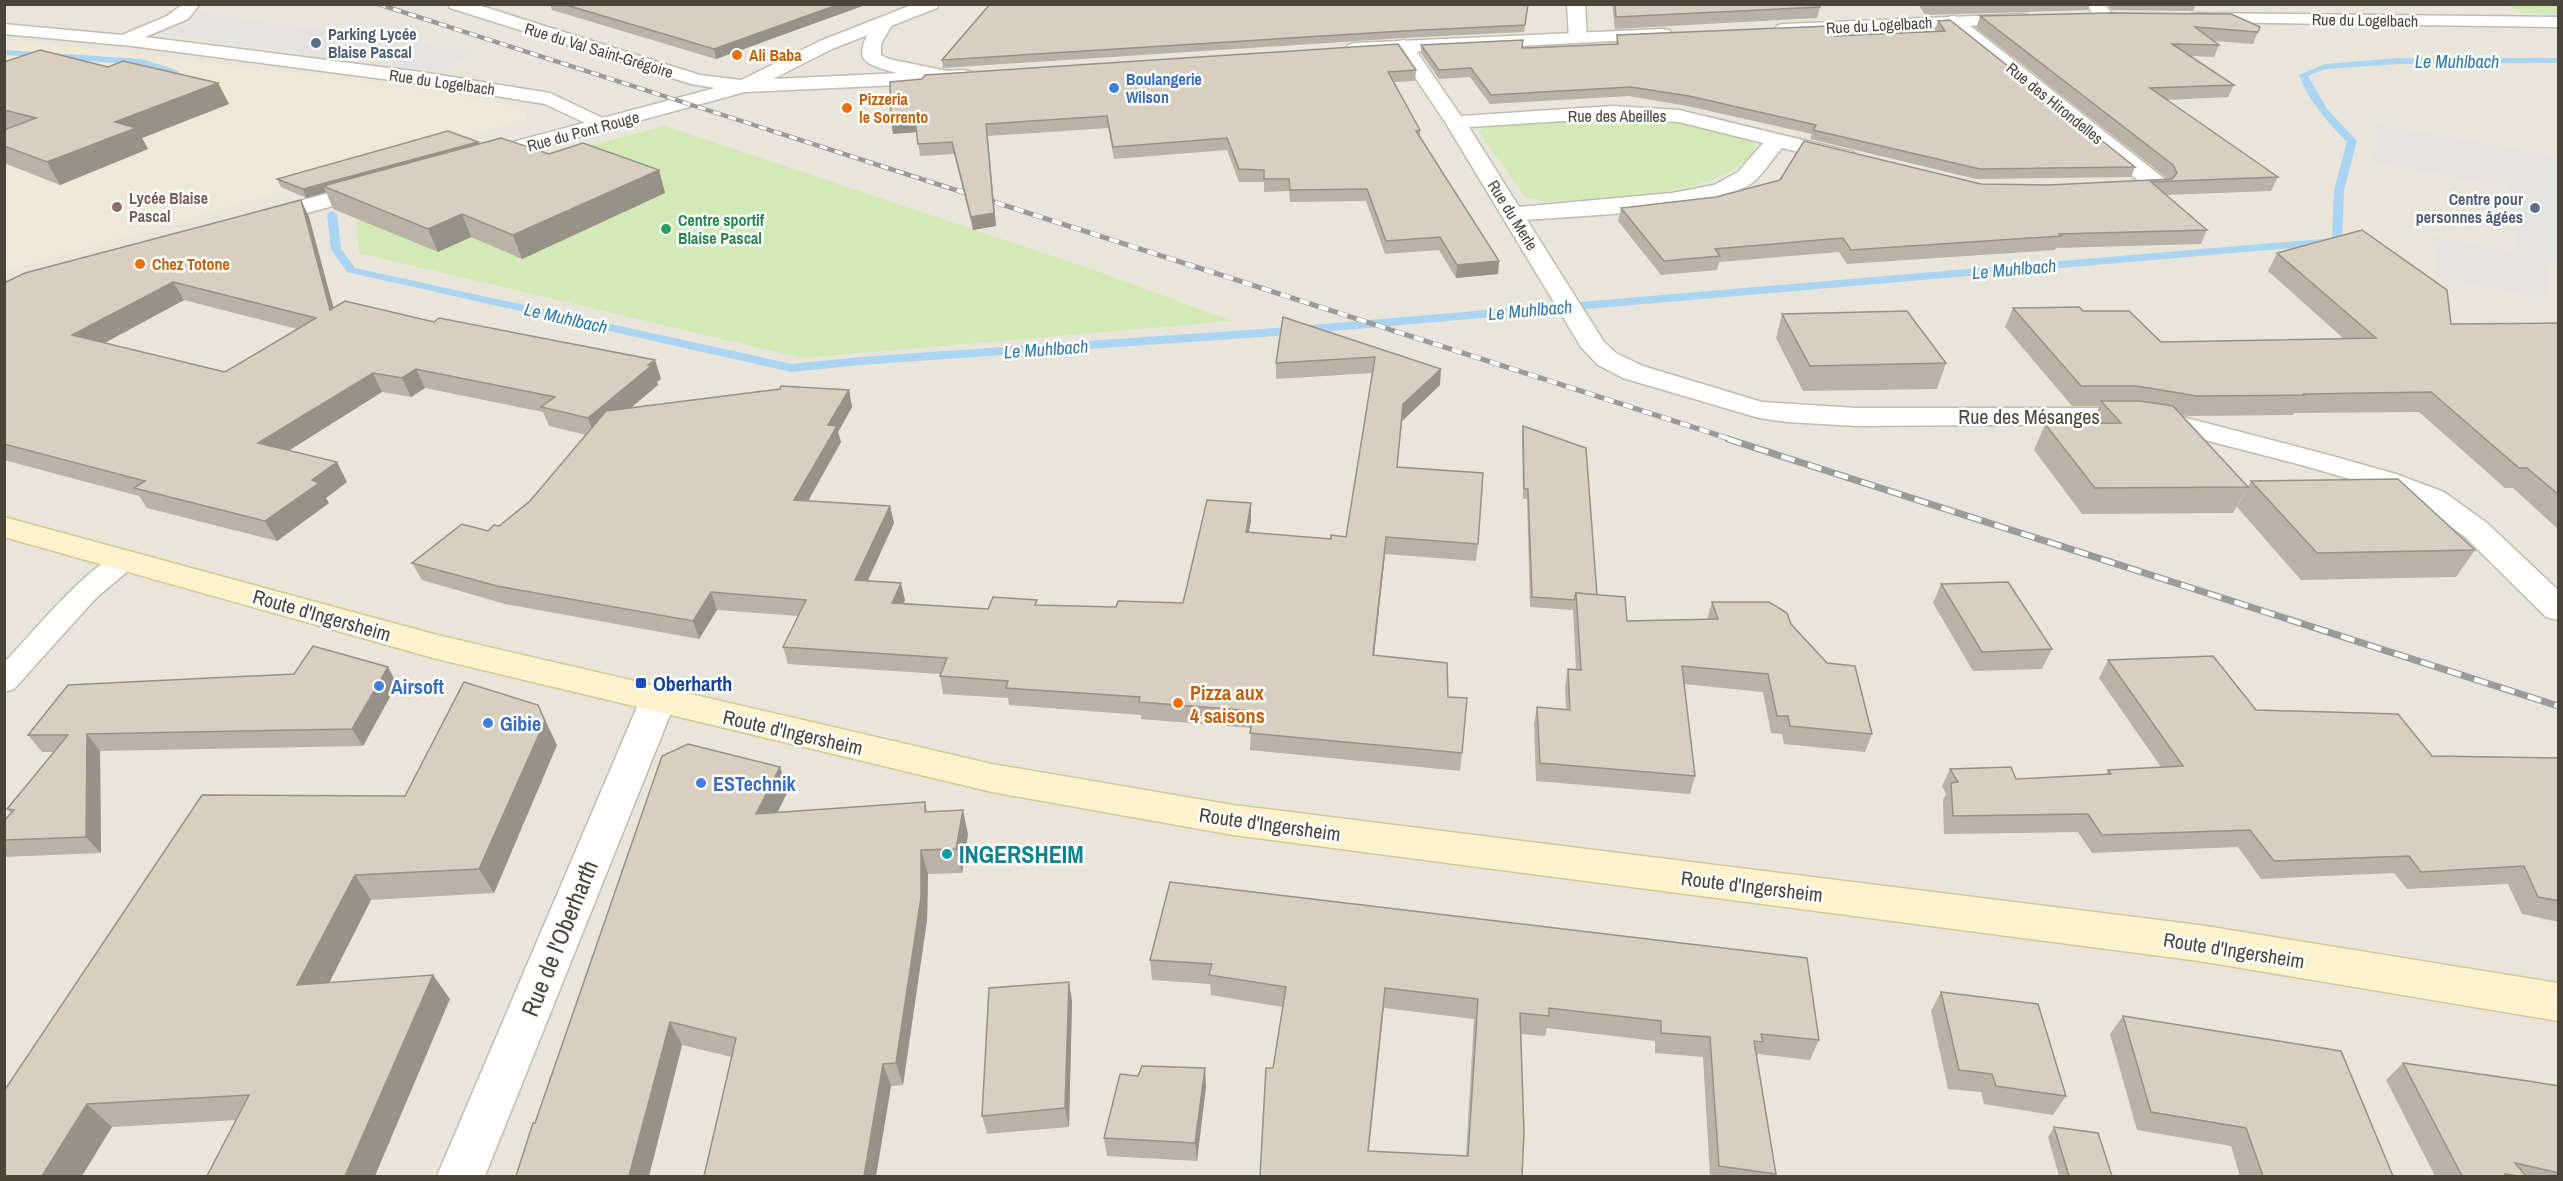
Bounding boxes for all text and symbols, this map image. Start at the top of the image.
street label: Rue du Logelbach [2312,8,2418,32]
street label: Rue du Logelbach [1825,11,1933,39]
street label: Rue du Val Saint-Grégoire [522,17,676,83]
place label: Parking Lycée Blaise Pascal [328,23,417,63]
marker: Parking Lycée Blaise Pascal [309,36,323,50]
place label: Ali Baba [749,44,802,66]
marker: Ali Baba [730,48,744,62]
water label: Le Muhlbach [2415,49,2499,74]
street label: Rue des Hirondelles [2002,57,2108,149]
street label: Rue du Logelbach [388,64,496,100]
place label: Boulangerie Wilson [1126,68,1202,108]
marker: Boulangerie Wilson [1107,81,1121,95]
place label: Pizzeria le Sorrento [859,88,928,128]
marker: Pizzeria le Sorrento [840,101,854,115]
street label: Rue du Pont Rouge [524,105,642,157]
street label: Rue des Abeilles [1568,105,1666,127]
street label: Rue du Merle [1483,176,1543,254]
place label: Lycée Blaise Pascal [129,187,208,227]
place label: Centre pour personnes âgées [2416,188,2524,228]
marker: Lycée Blaise Pascal [110,200,124,214]
marker: Centre pour personnes âgées [2528,201,2542,215]
place label: Centre sportif Blaise Pascal [678,209,765,249]
marker: Centre sportif Blaise Pascal [659,222,673,236]
place label: Chez Totone [152,253,230,275]
water label: Le Muhlbach [1971,253,2057,285]
marker: Chez Totone [133,257,147,271]
water label: Le Muhlbach [1487,294,1573,326]
water label: Le Muhlbach [522,296,610,340]
water label: Le Muhlbach [1003,334,1089,364]
street label: Rue des Mésanges [1958,403,2100,430]
street label: Route d'Ingersheim [250,582,394,648]
place label: Oberharth [653,670,732,697]
place label: Airsoft [391,673,444,700]
marker: Oberharth [634,676,648,690]
marker: Airsoft [372,679,386,693]
place label: Pizza aux 4 saisons [1190,679,1265,729]
marker: Pizza aux 4 saisons [1171,696,1185,710]
street label: Route d'Ingersheim [720,703,866,761]
place label: Gibie [500,710,541,737]
marker: Gibie [481,716,495,730]
place label: ESTechnik [713,770,797,797]
marker: ESTechnik [694,776,708,790]
street label: Route d'Ingersheim [1198,801,1342,847]
place label: INGERSHEIM [959,838,1084,870]
marker: INGERSHEIM [940,847,954,861]
street label: Rue de l'Oberharth [513,855,605,1021]
street label: Route d'Ingersheim [1680,864,1824,908]
street label: Route d'Ingersheim [2161,926,2307,974]

